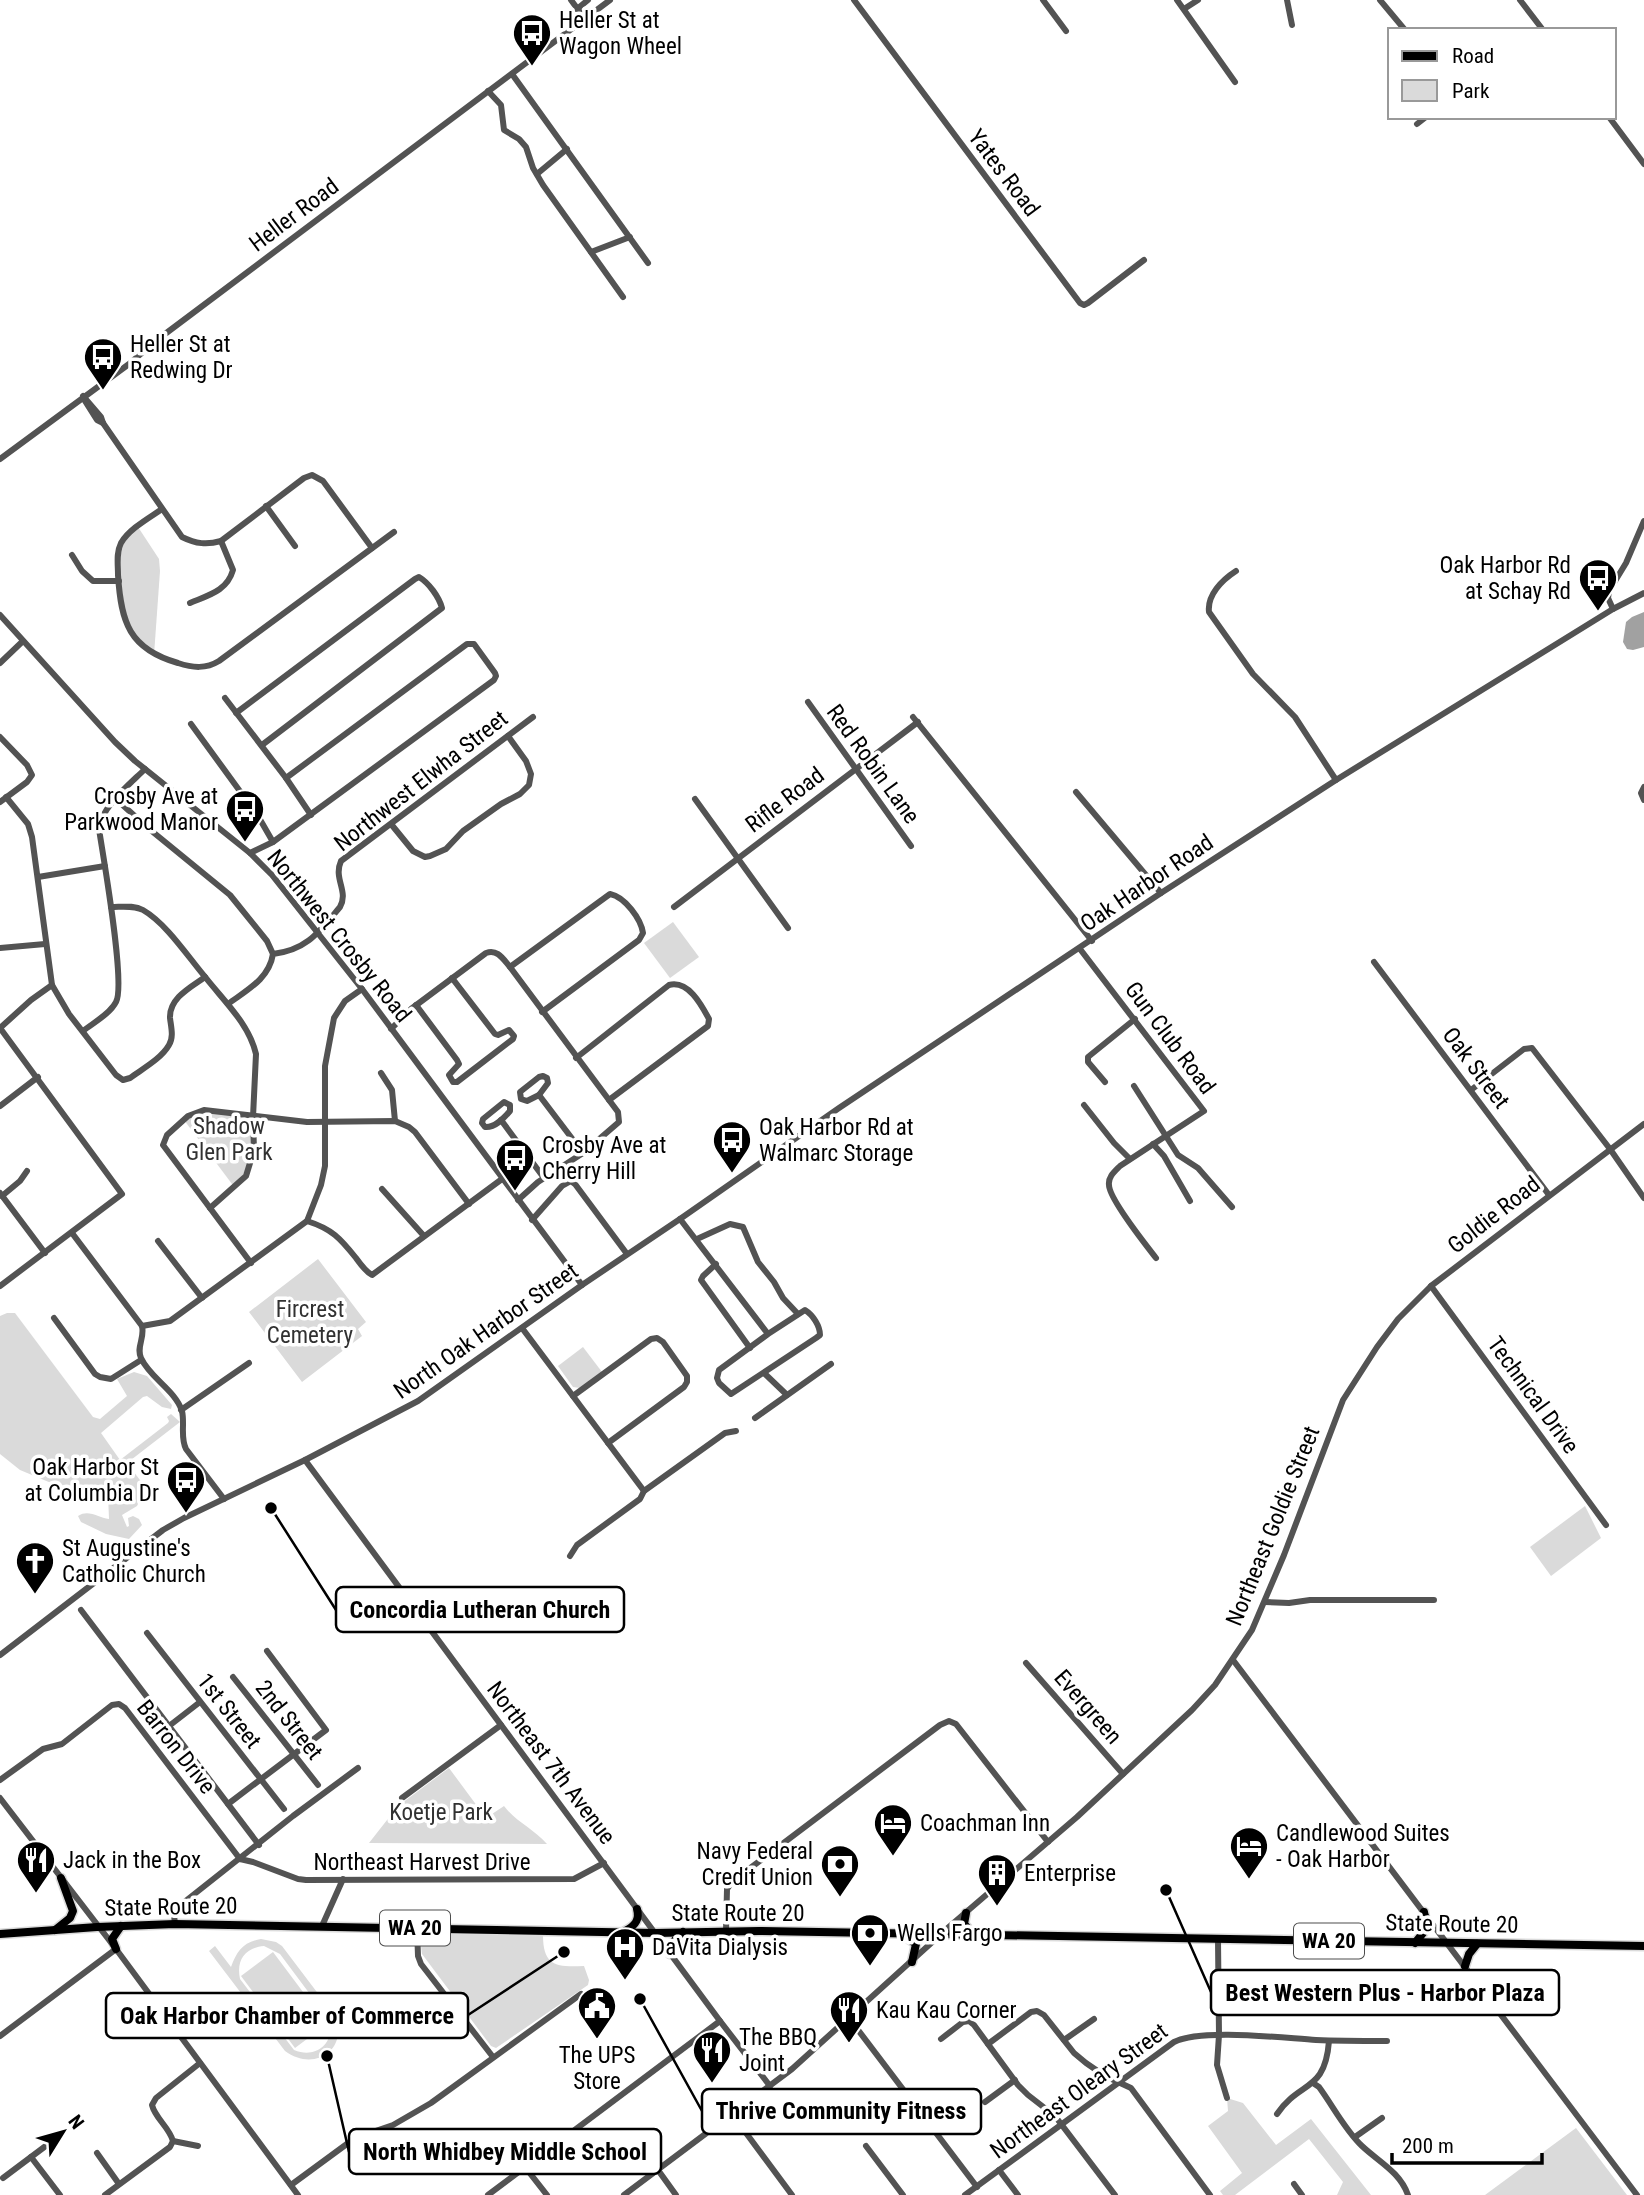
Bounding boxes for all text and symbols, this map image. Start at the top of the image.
place label: Heller St at Wagon Wheel [559,7,682,60]
bus stop icon: Heller St at Wagon Wheel [511,12,553,67]
legend [1388,28,1616,119]
text: Road [1452,44,1494,68]
text: Park [1452,79,1490,103]
street label: Yates Road [963,124,1045,222]
street label: Heller Road [244,173,344,257]
place label: Heller St at Redwing Dr [130,331,233,384]
bus stop icon: Heller St at Redwing Dr [82,336,124,391]
place label: Oak Harbor Rd at Schay Rd [1439,552,1571,605]
bus stop icon: Oak Harbor Rd at Schay Rd [1577,557,1619,612]
street label: Red Robin Lane [821,699,925,829]
street label: Northwest Elwha Street [329,705,513,857]
street label: Rifle Road [740,762,830,838]
place label: Crosby Ave at Parkwood Manor [64,783,218,836]
bus stop icon: Crosby Ave at Parkwood Manor [224,788,266,843]
street label: Oak Harbor Road [1076,829,1218,937]
street label: Northwest Crosby Road [261,844,417,1028]
street label: Gun Club Road [1119,977,1221,1099]
street label: Oak Street [1437,1022,1515,1114]
park label: Shadow Glen Park [185,1113,273,1166]
place label: Oak Harbor Rd at Walmarc Storage [759,1114,914,1167]
bus stop icon: Oak Harbor Rd at Walmarc Storage [711,1119,753,1174]
place label: Crosby Ave at Cherry Hill [542,1132,666,1185]
bus stop icon: Crosby Ave at Cherry Hill [494,1137,536,1192]
street label: Goldie Road [1443,1171,1545,1259]
street label: North Oak Harbor Street [389,1257,583,1405]
park label: Fircrest Cemetery [267,1296,354,1349]
street label: Technical Drive [1482,1331,1584,1459]
street label: Northeast Goldie Street [1221,1422,1325,1630]
place label: Oak Harbor St at Columbia Dr [25,1454,159,1507]
bus stop icon: Oak Harbor St at Columbia Dr [165,1459,207,1514]
place label: St Augustine's Catholic Church [62,1535,206,1588]
church icon: St Augustine's Catholic Church [14,1540,56,1595]
callout: Concordia Lutheran Church [336,1587,624,1632]
text: Concordia Lutheran Church [350,1596,610,1624]
street label: Evergreen [1049,1664,1127,1750]
street label: 1st Street [191,1668,267,1754]
street label: 2nd Street [250,1675,328,1765]
street label: Northeast 7th Avenue [481,1676,621,1850]
street label: Barron Drive [131,1695,221,1799]
park label: Koetje Park [389,1799,493,1826]
hotel icon: Coachman Inn [872,1802,914,1857]
place label: Coachman Inn [920,1810,1050,1837]
place label: Candlewood Suites - Oak Harbor [1276,1820,1450,1873]
hotel icon: Candlewood Suites - Oak Harbor [1228,1825,1270,1880]
place label: Navy Federal Credit Union [697,1838,813,1891]
restaurant icon: Jack in the Box [15,1839,57,1894]
bank icon: Navy Federal Credit Union [819,1843,861,1898]
place label: Jack in the Box [63,1847,201,1874]
street label: Northeast Harvest Drive [313,1849,531,1876]
building icon: Enterprise [976,1852,1018,1907]
place label: Enterprise [1024,1860,1116,1887]
street label: State Route 20 [104,1892,238,1922]
street label: State Route 20 [671,1900,805,1927]
street label: State Route 20 [1385,1909,1519,1939]
road number: WA 20 [380,1910,450,1946]
bank icon: Wells Fargo [849,1912,891,1967]
place label: Wells Fargo [897,1920,1003,1947]
road number: WA 20 [1294,1924,1364,1958]
hospital icon: DaVita Dialysis [604,1926,646,1981]
place label: DaVita Dialysis [652,1934,788,1961]
callout: Best Western Plus - Harbor Plaza [1211,1970,1559,2015]
text: Best Western Plus - Harbor Plaza [1225,1979,1545,2007]
public building icon: The UPS Store [576,1985,618,2040]
restaurant icon: Kau Kau Corner [828,1989,870,2044]
callout: Oak Harbor Chamber of Commerce [106,1993,468,2038]
place label: Kau Kau Corner [876,1997,1016,2024]
text: Oak Harbor Chamber of Commerce [120,2002,454,2030]
street label: Northeast Oleary Street [985,2018,1173,2164]
place label: The BBQ Joint [739,2024,817,2077]
restaurant icon: The BBQ Joint [691,2029,733,2084]
place label: The UPS Store [559,2042,635,2095]
callout: Thrive Community Fitness [702,2089,981,2134]
north arrow [28,2097,98,2167]
text: Thrive Community Fitness [716,2097,967,2125]
text: N [63,2111,89,2134]
scale bar [1392,2122,1542,2166]
callout: North Whidbey Middle School [349,2129,661,2174]
text: 200 m [1402,2134,1454,2158]
text: North Whidbey Middle School [363,2138,647,2166]

